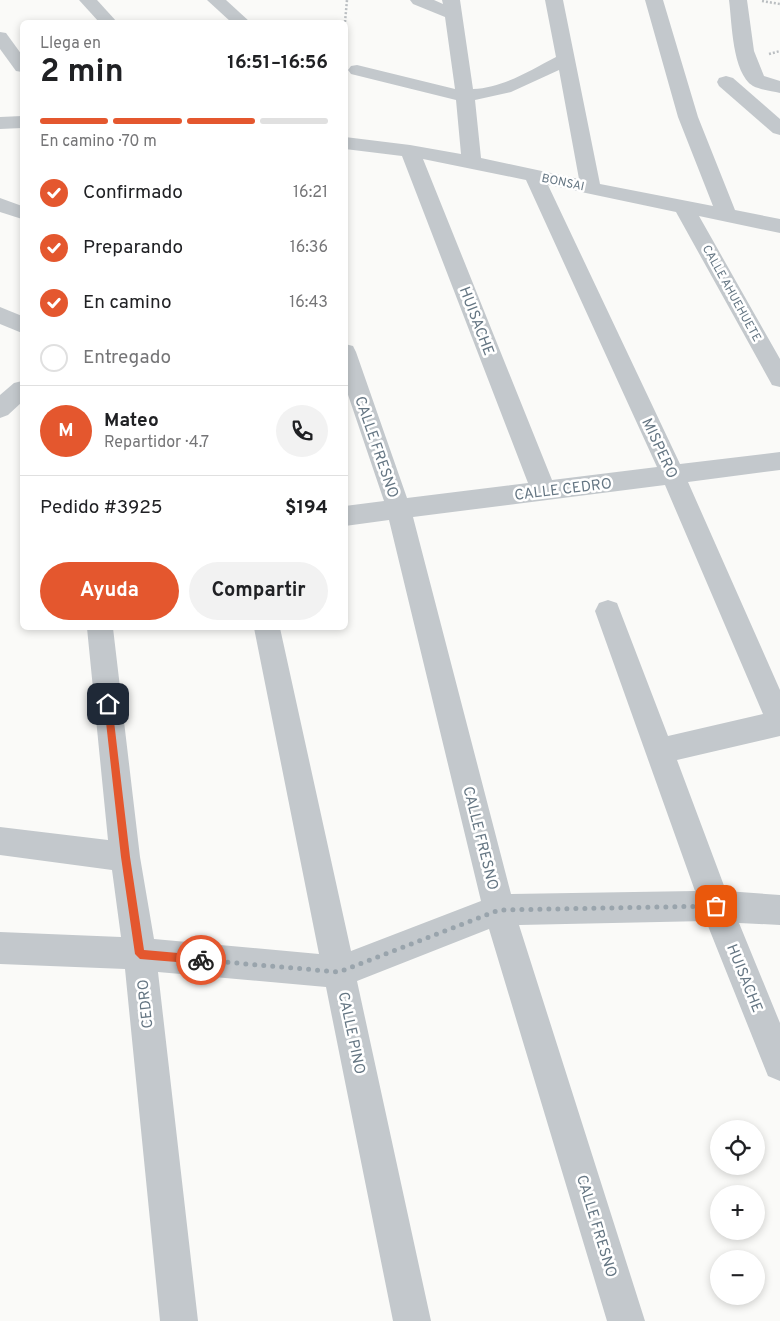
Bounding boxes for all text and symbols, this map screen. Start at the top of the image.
text: Llega en [40,34,101,54]
text: 16:51–16:56 [227,51,328,75]
text: 2 min [40,53,124,93]
text: En camino · 70 m [40,132,157,152]
street label: BONSAI [540,171,586,195]
icon: check [40,179,68,207]
text: Confirmado [83,181,183,205]
text: 16:21 [293,183,328,203]
icon: check [40,234,68,262]
text: Preparando [83,236,183,260]
text: 16:36 [290,238,328,258]
street label: CALLE AHUEHUETE [698,242,764,345]
street label: HUISACHE [454,284,497,359]
icon: check [40,289,68,317]
text: En camino [83,291,172,315]
text: 16:43 [289,293,328,313]
text: Entregado [83,346,171,370]
street label: CALLE FRESNO [349,394,402,501]
button: phone [276,405,328,457]
text: Mateo [104,409,159,433]
street label: MISPERO [636,415,681,482]
text: M [58,419,74,443]
text: Repartidor · 4.7 [104,433,209,453]
street label: CALLE CEDRO [513,475,613,506]
text: Pedido #3925 [40,496,163,520]
text: $194 [285,496,328,520]
button: Ayuda [40,562,179,620]
button: Compartir [189,562,328,620]
pin [87,683,129,725]
icon: home [94,690,122,718]
street label: CALLE FRESNO [457,784,502,892]
pin [695,885,737,927]
icon: bag [702,892,730,920]
courier [176,935,226,985]
street label: HUISACHE [721,942,766,1016]
icon: bike [187,946,215,974]
street label: CEDRO [134,978,159,1029]
street label: CALLE PINO [333,990,369,1076]
map controls [710,1120,765,1305]
button: locate [710,1120,765,1175]
street label: CALLE FRESNO [571,1173,620,1280]
button: + [710,1185,765,1240]
button: − [710,1250,765,1305]

